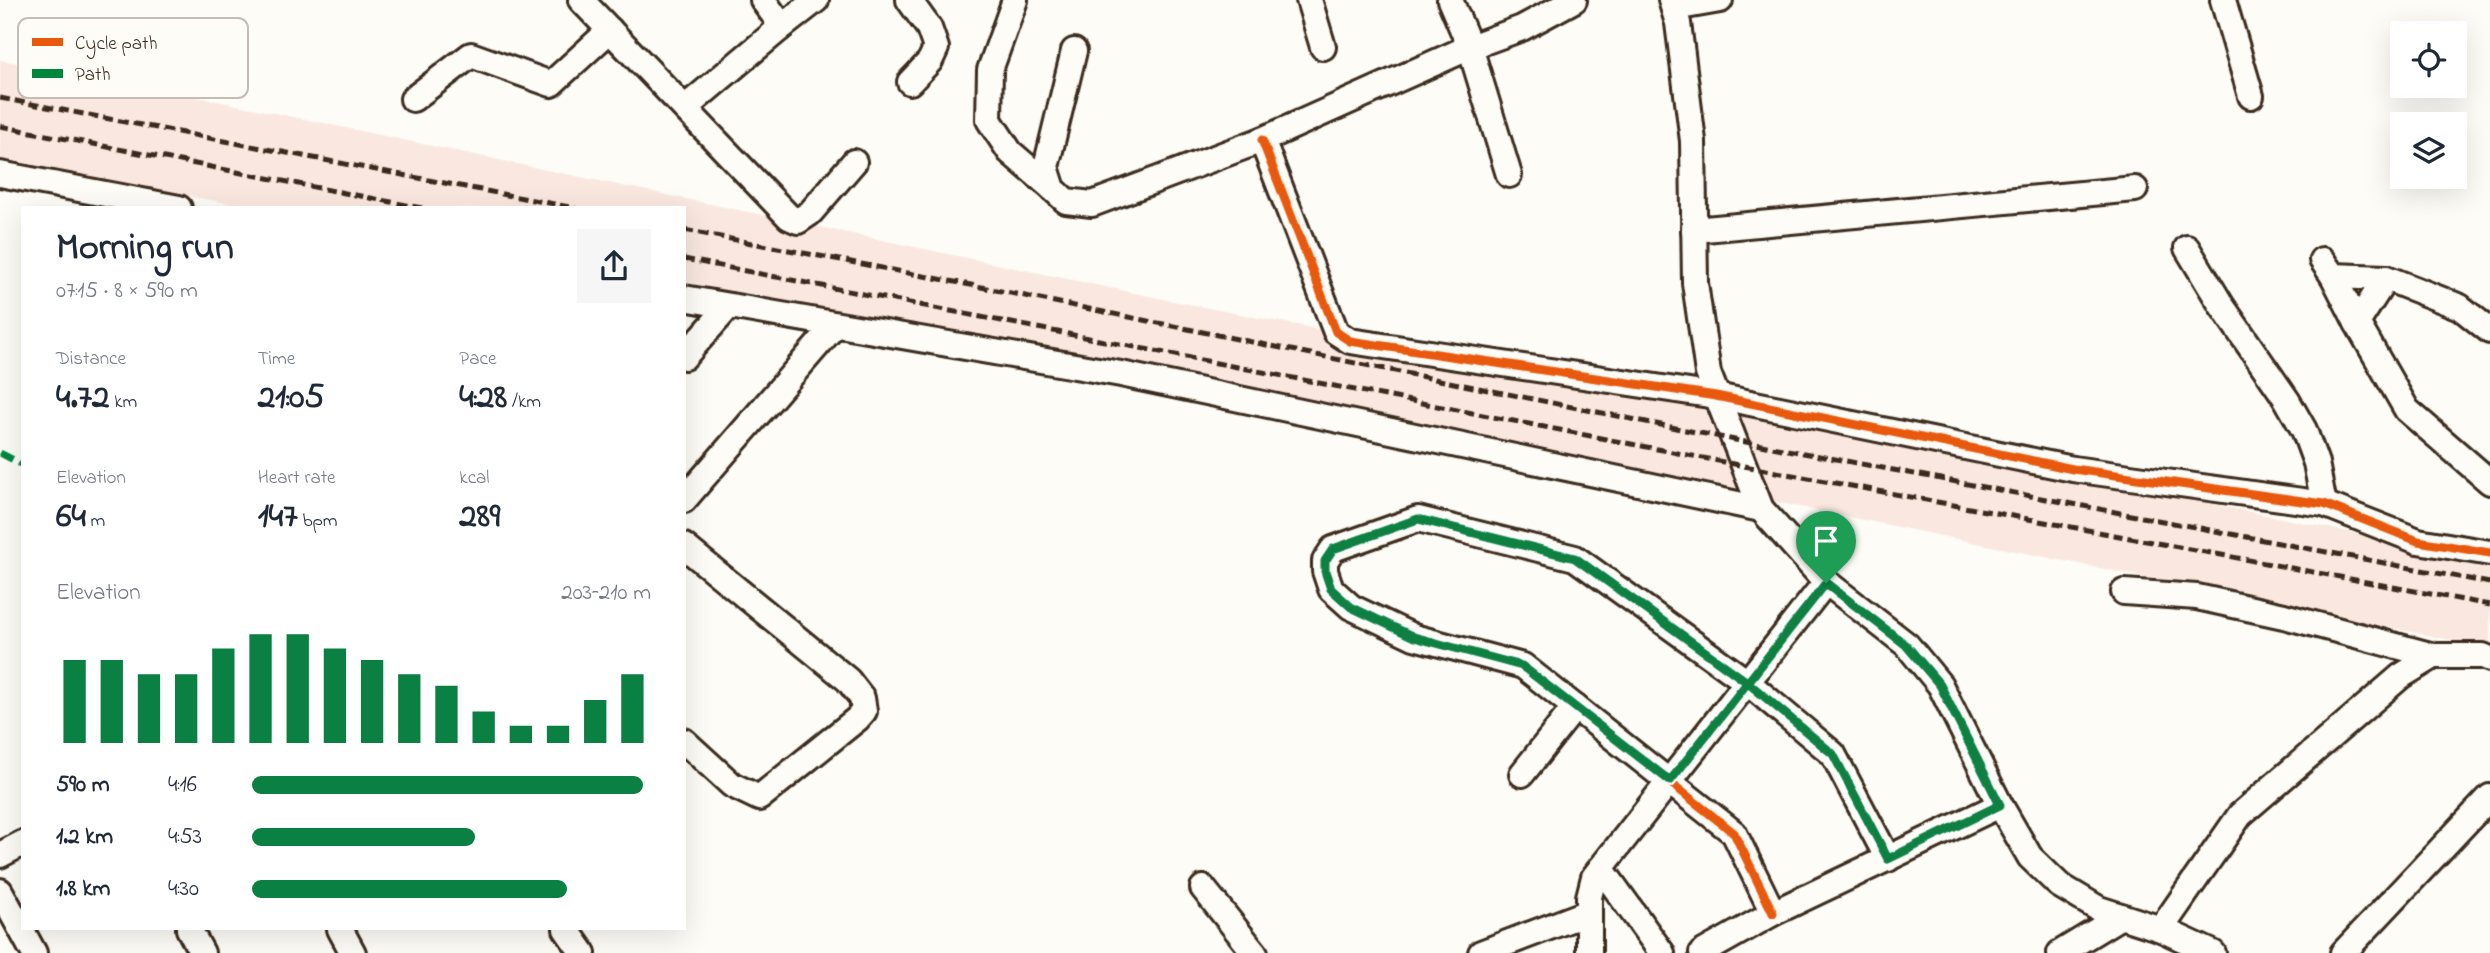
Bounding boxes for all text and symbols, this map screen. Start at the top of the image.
legend [18,18,248,98]
map controls [2390,21,2467,189]
button: locate [2390,21,2467,98]
text: Cycle path [75,31,157,59]
text: Path [75,62,111,89]
button: layers [2390,112,2467,189]
text: Morning run [56,221,234,277]
button: share [577,229,651,303]
text: 07:15 · 8 × 590 m [56,275,198,308]
text: Distance [56,346,126,373]
text: Time [258,346,295,373]
text: Pace [459,346,496,373]
text: 4.72 [56,373,109,424]
text: 21:05 [258,373,324,424]
text: 4:28 [459,373,507,424]
text: km [109,389,137,416]
text: /km [507,389,541,416]
text: Elevation [56,465,126,492]
text: Heart rate [258,465,336,492]
text: kcal [459,465,490,492]
text: 64 [56,492,86,543]
text: 147 [258,492,298,543]
text: 289 [459,492,500,543]
text: m [86,508,105,535]
text: bpm [298,508,338,535]
pin [1796,511,1856,583]
icon: arrive [1807,522,1845,560]
text: Elevation [56,577,141,610]
text: 203–210 m [561,577,651,610]
text: 590 m [56,769,110,802]
text: 4:16 [168,769,197,802]
text: 1.2 km [56,821,113,854]
text: 4:53 [168,821,202,854]
text: 1.8 km [56,873,110,906]
text: 4:30 [168,873,199,906]

